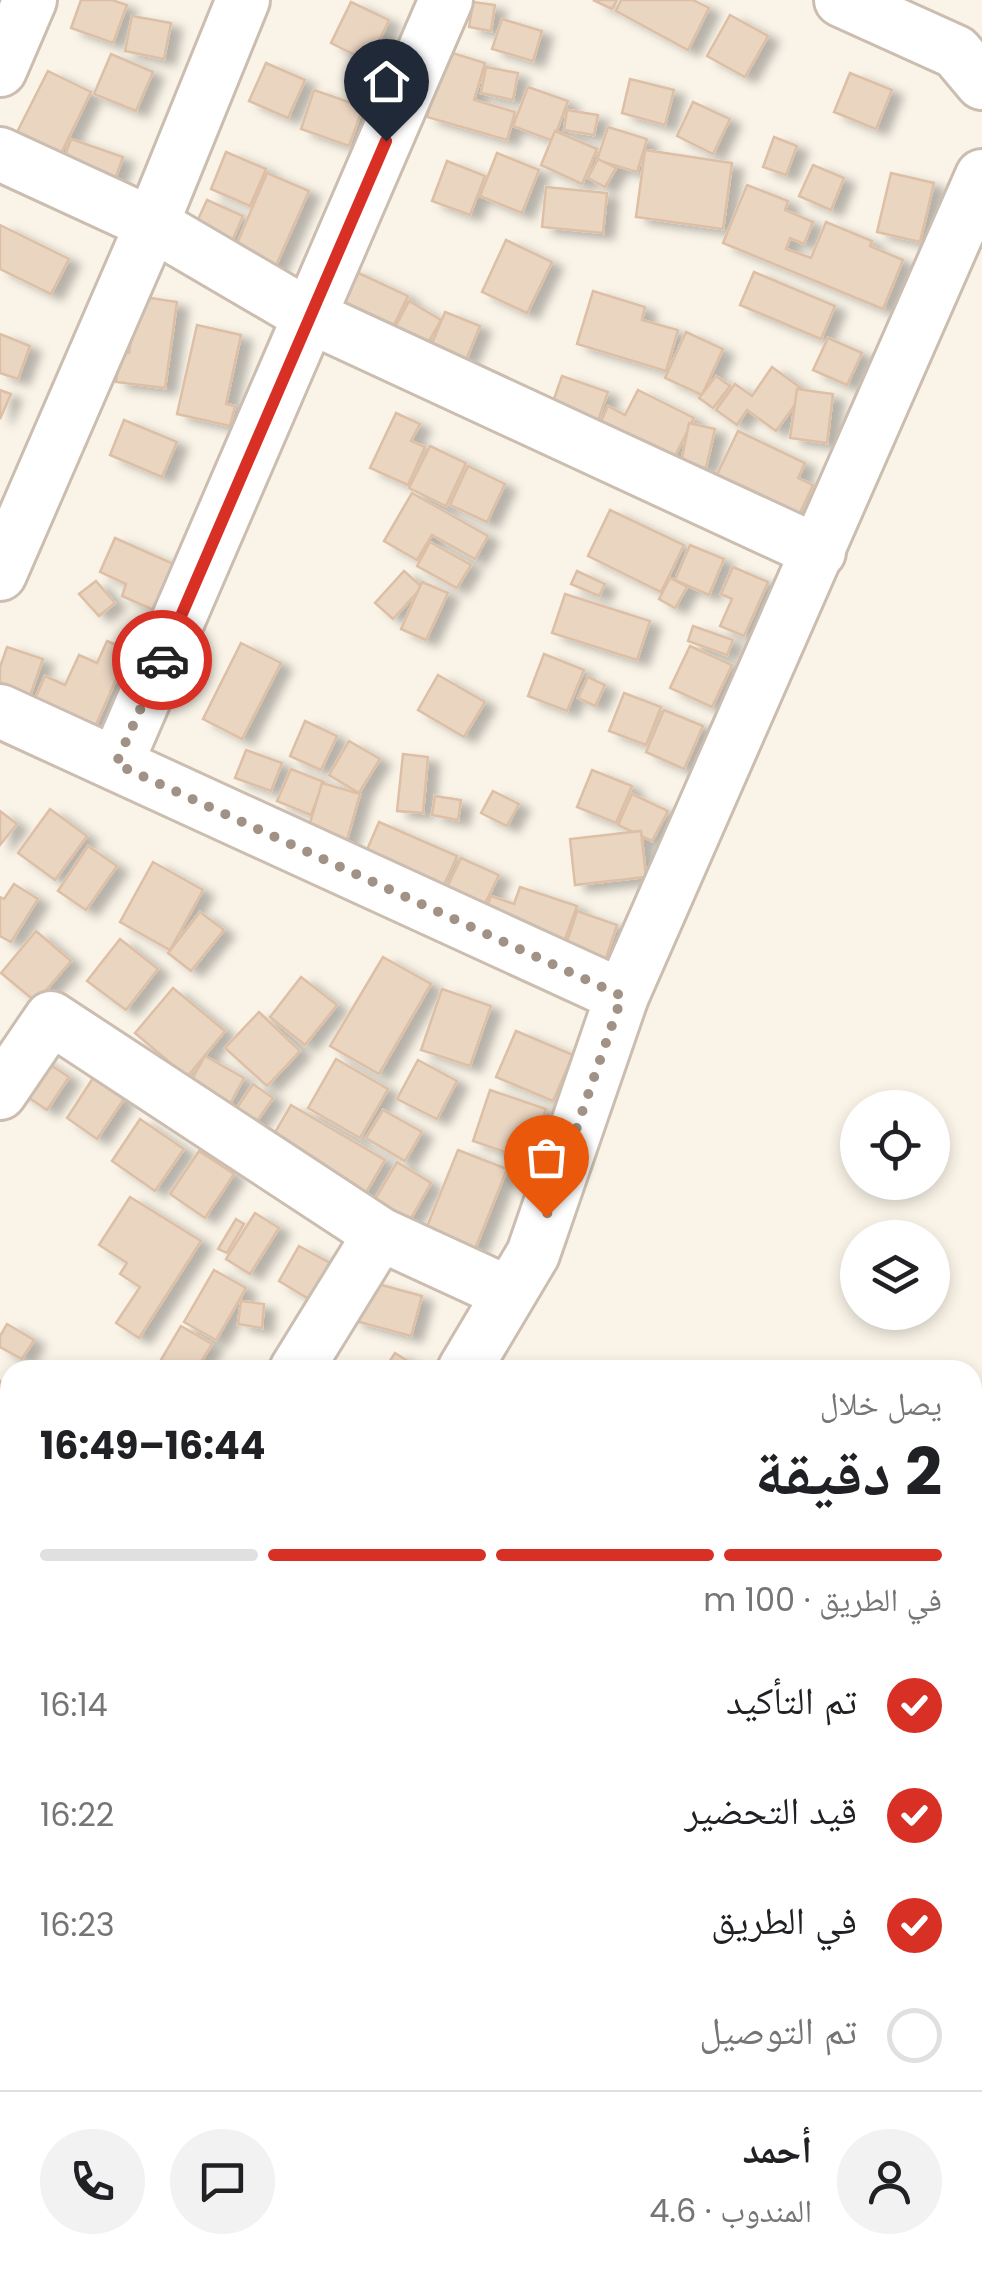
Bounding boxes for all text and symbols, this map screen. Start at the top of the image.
pin [344,39,429,142]
icon: home [359,54,414,109]
courier [112,610,212,710]
icon: car [135,633,190,688]
map controls [840,1090,950,1330]
button: locate [840,1090,950,1200]
pin [504,1115,589,1218]
icon: bag [519,1130,574,1185]
button: layers [840,1220,950,1330]
text: يصل خلال [820,1381,942,1426]
text: 16:44–16:49 [40,1419,266,1472]
text: 2 دقيقة [755,1427,942,1518]
text: في الطريق · 100 m [703,1577,942,1622]
text: تم التأكيد [726,1674,857,1727]
icon: check [887,1678,942,1733]
text: 16:14 [40,1682,108,1727]
text: قيد التحضير [685,1784,857,1837]
icon: check [887,1788,942,1843]
text: 16:22 [40,1792,114,1837]
text: في الطريق [711,1894,857,1947]
icon: check [887,1898,942,1953]
text: 16:23 [40,1902,115,1947]
text: تم التوصيل [699,2004,857,2057]
text: أحمد [742,2123,812,2176]
button: phone [40,2129,145,2234]
button: chat [170,2129,275,2234]
button: person [837,2129,942,2234]
text: المندوب · 4.6 [649,2188,812,2233]

